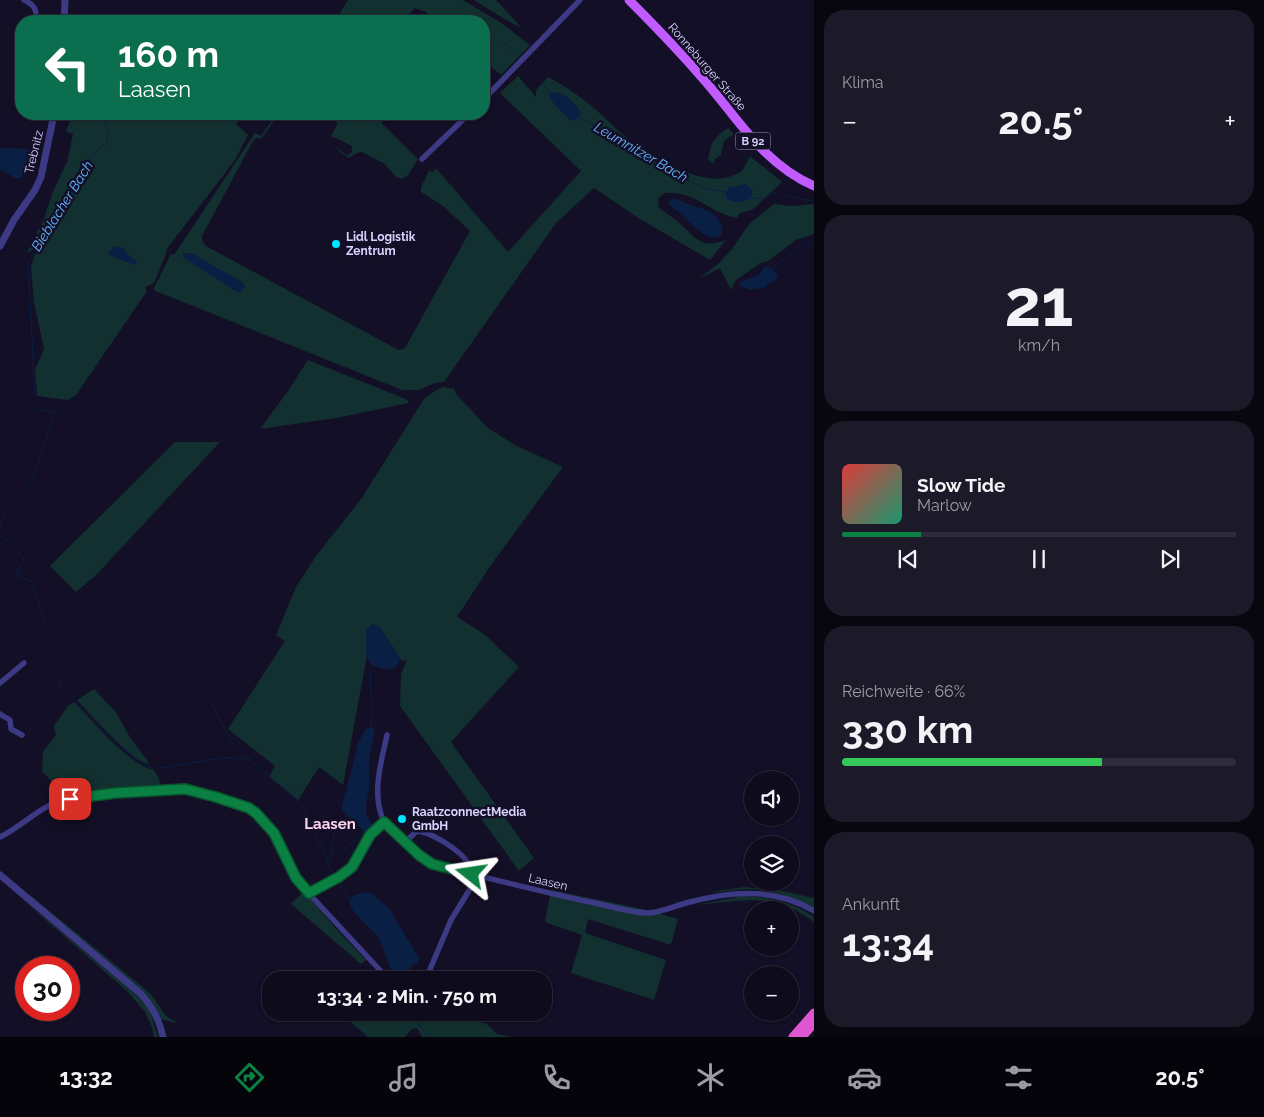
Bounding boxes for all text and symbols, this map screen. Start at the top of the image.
street label: Ronneburger Straße [665,20,749,114]
text: 160 m [118,34,219,75]
icon: left [35,35,100,100]
text: Klima [842,73,884,92]
text: Laasen [118,76,191,102]
text: 20.5° [998,98,1083,143]
text: − [842,105,857,138]
text: + [1224,105,1236,138]
water label: Leumnitzer Bach [592,119,691,185]
street label: Trebnitz [22,129,46,175]
road number: B 92 [736,132,770,150]
water label: Bieblacher Bach [28,158,96,254]
place label: Lidl Logistik Zentrum [346,230,416,258]
marker: Lidl Logistik Zentrum [330,238,342,250]
text: 21 [1005,265,1073,341]
text: km/h [1018,336,1060,355]
text: Slow Tide [917,474,1006,496]
text: Marlow [917,496,972,515]
icon: previous [894,545,922,573]
icon: pause [1025,545,1053,573]
icon: next [1156,545,1184,573]
text: Reichweite · 66% [842,682,965,701]
text: 330 km [842,707,973,752]
map controls [744,771,799,1021]
button: sound [744,771,799,826]
pin [49,778,91,820]
icon: arrive [56,785,84,813]
place label: RaatzconnectMedia GmbH [412,805,526,833]
marker: RaatzconnectMedia GmbH [396,813,408,825]
district label: Laasen [304,815,356,833]
button: layers [744,836,799,891]
position arrow [444,847,496,899]
street label: Laasen [527,871,569,893]
text: Ankunft [842,895,900,914]
button: + [744,901,799,956]
text: 13:34 [842,920,934,965]
speed limit sign: 30 [15,956,80,1021]
button: − [744,966,799,1021]
text: 13:34 · 2 Min. · 750 m [317,985,497,1007]
icon: directions [232,1060,267,1095]
icon: music [386,1060,421,1095]
icon: phone [539,1060,574,1095]
icon: climate [693,1060,728,1095]
icon: car [847,1060,882,1095]
icon: filters [1001,1060,1036,1095]
text: 13:32 [59,1064,113,1090]
text: 20.5° [1155,1064,1205,1090]

